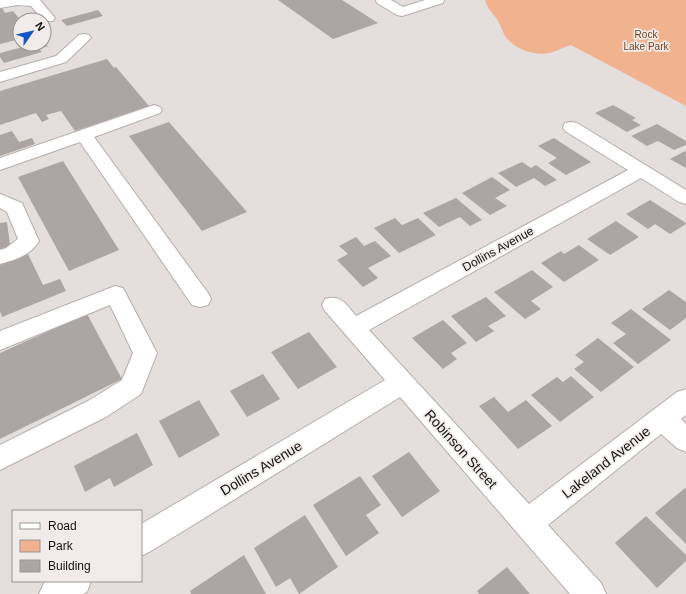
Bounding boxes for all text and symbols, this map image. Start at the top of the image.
north arrow [12,12,52,52]
text: N [33,20,48,33]
park label: Rock Lake Park [623,29,670,52]
street label: Dollins Avenue [460,224,536,274]
street label: Robinson Street [421,406,501,492]
street label: Lakeland Avenue [559,423,653,501]
street label: Dollins Avenue [217,437,305,499]
legend [12,510,142,582]
text: Road [48,519,77,533]
text: Park [48,539,74,553]
text: Building [48,559,91,573]

